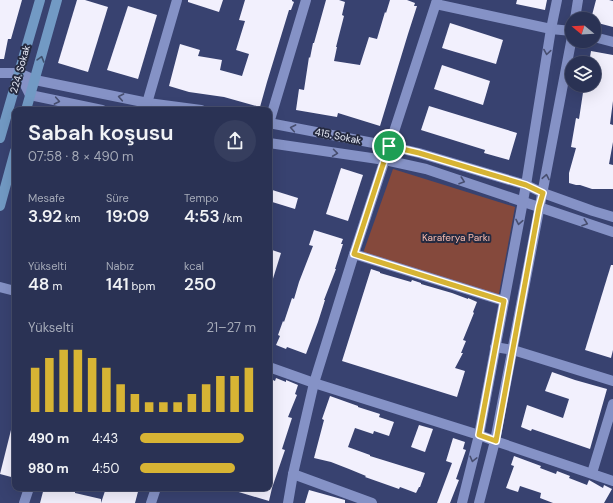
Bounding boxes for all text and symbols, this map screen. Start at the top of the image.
north arrow [565,12,601,48]
map controls [565,12,601,92]
street label: 224. Sokak [7,44,33,94]
one-way arrow [544,49,552,55]
one-way arrow [36,56,45,63]
button: layers [565,56,601,92]
one-way arrow [117,94,124,102]
one-way arrow [54,96,61,105]
text: Sabah koşusu [28,118,174,147]
button: share [214,120,256,162]
one-way arrow [290,124,296,132]
street label: 415. Sokak [314,125,362,147]
pin [372,129,406,163]
icon: arrive [378,135,400,157]
text: 07:58 · 8 × 490 m [28,148,134,165]
one-way arrow [332,148,338,157]
one-way arrow [541,174,550,180]
one-way arrow [458,176,465,184]
text: Mesafe [28,191,65,205]
text: Süre [106,191,129,205]
text: Tempo [184,191,219,205]
text: 3.92 [28,205,62,227]
text: 19:09 [106,205,149,227]
text: 4:53 [184,205,220,227]
text: km [62,211,80,225]
text: /km [220,211,242,225]
one-way arrow [581,218,588,227]
one-way arrow [515,219,524,225]
park label: Karaferya Parkı [422,231,490,244]
text: Yükselti [28,259,67,273]
text: Nabız [106,259,134,273]
text: kcal [184,259,204,273]
text: 48 [28,273,49,295]
text: 141 [106,273,129,295]
text: 250 [184,273,216,295]
text: m [49,279,62,293]
text: bpm [129,279,155,293]
text: Yükselti [28,319,74,336]
text: 21–27 m [207,319,256,336]
text: 490 m [28,430,69,447]
text: 4:43 [92,430,118,447]
one-way arrow [469,455,478,462]
text: 980 m [28,460,69,477]
text: 4:50 [92,460,119,477]

